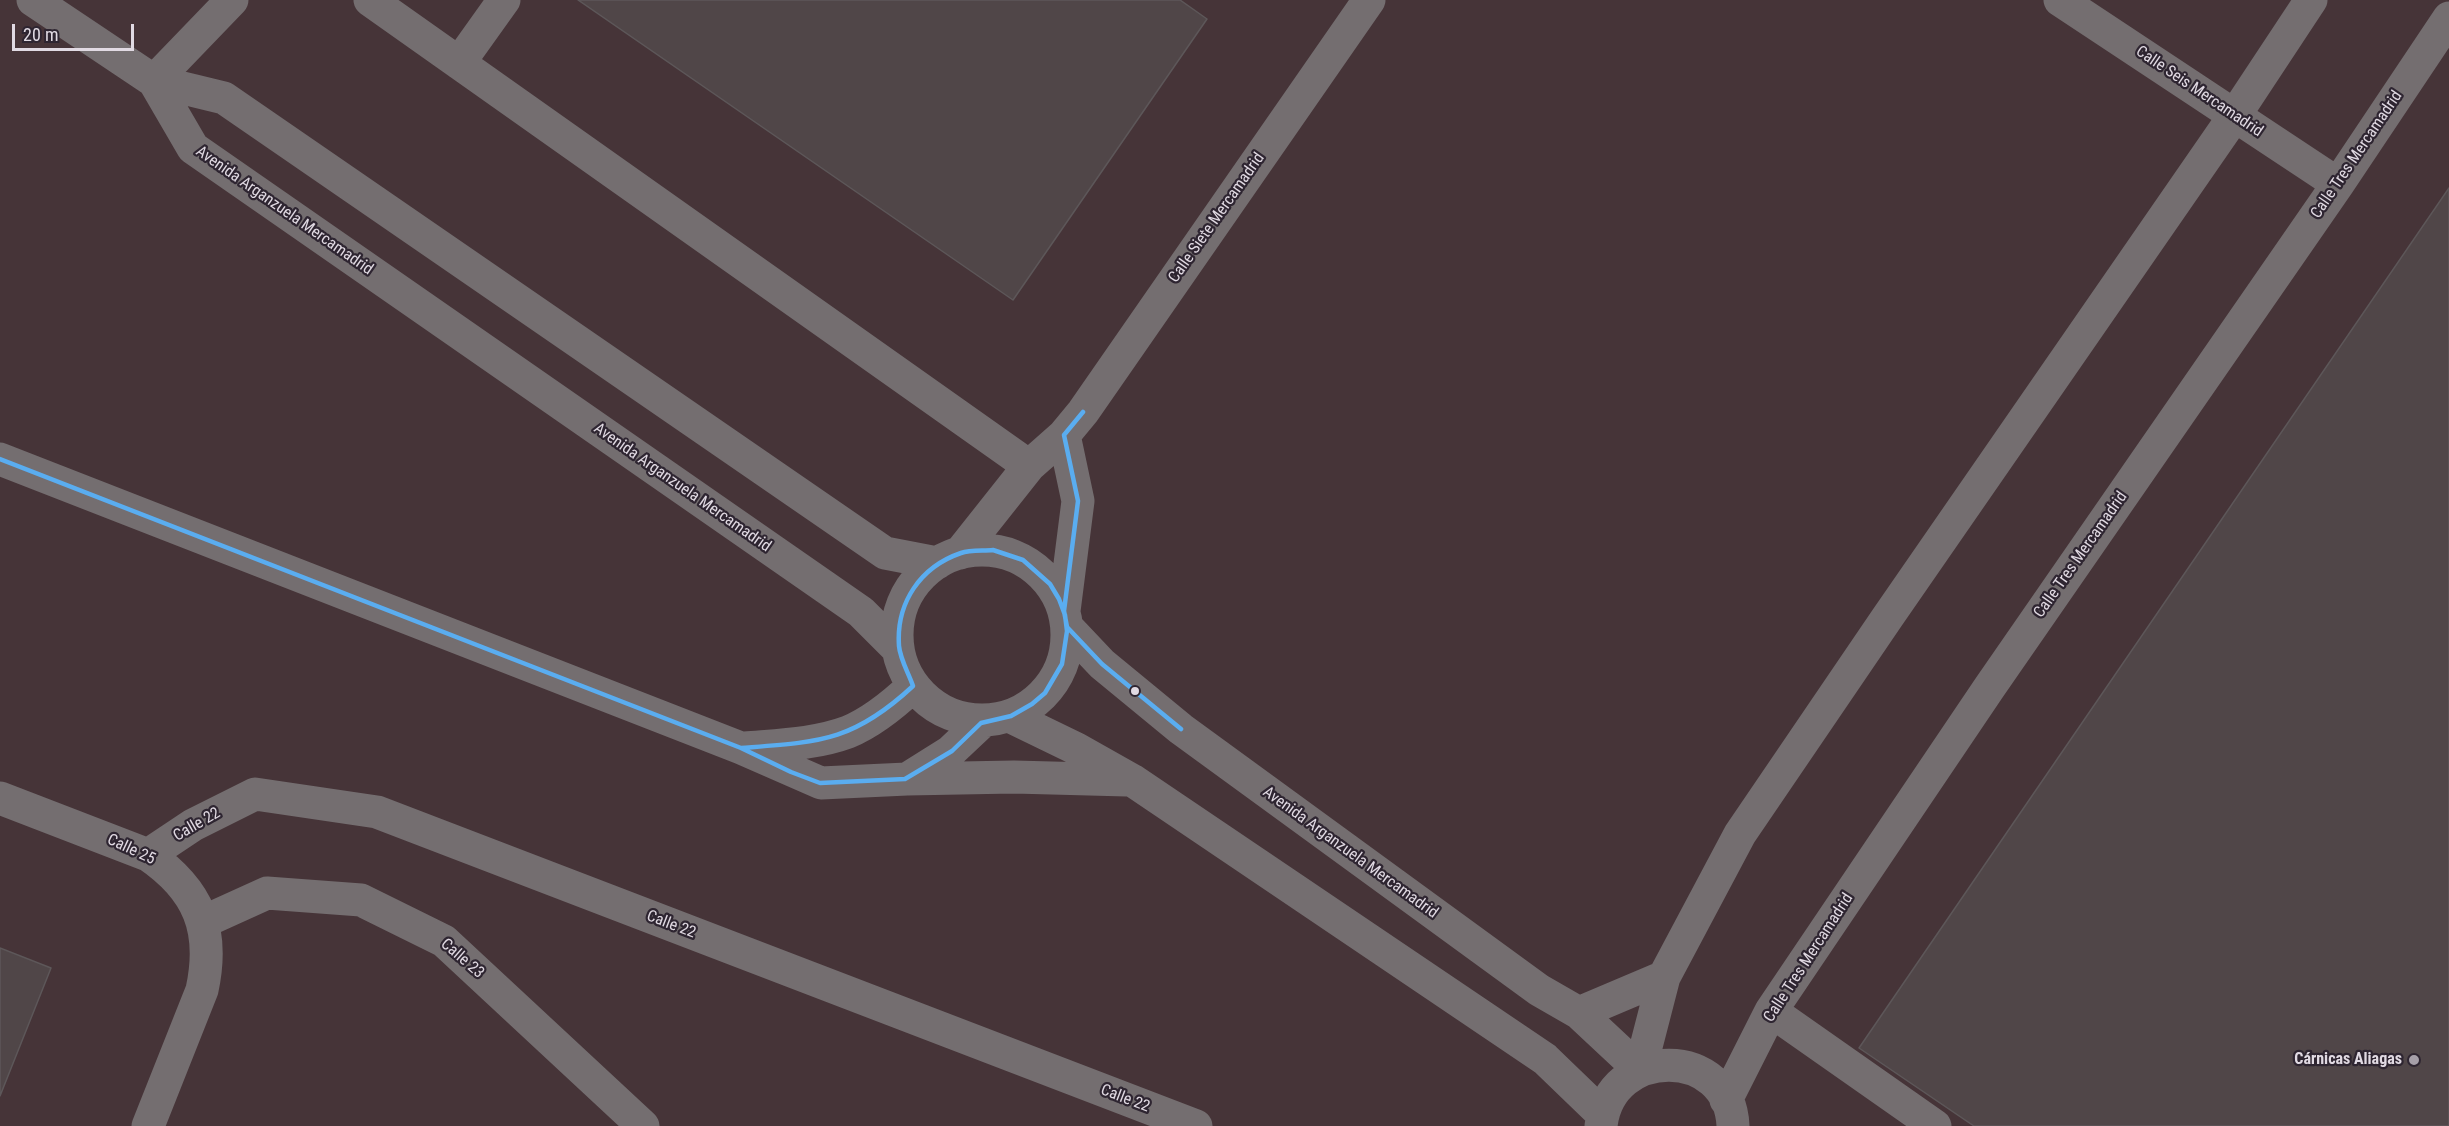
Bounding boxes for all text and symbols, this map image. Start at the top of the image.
scale bar [15,12,136,50]
text: 20 m [23,24,58,45]
street label: Calle Seis Mercamadrid [2132,42,2266,142]
street label: Calle Tres Mercamadrid [2307,88,2407,222]
street label: Avenida Arganzuela Mercamadrid [192,142,376,280]
street label: Calle Siete Mercamadrid [1165,149,1269,287]
street label: Avenida Arganzuela Mercamadrid [590,419,774,557]
street label: Calle Tres Mercamadrid [2030,488,2132,622]
unlabelled marker [1129,685,1141,697]
street label: Avenida Arganzuela Mercamadrid [1259,783,1441,923]
street label: Calle 22 [170,804,224,846]
street label: Calle 25 [104,831,158,869]
street label: Calle Tres Mercamadrid [1760,890,1858,1026]
street label: Calle 22 [644,907,698,943]
street label: Calle 23 [436,935,488,983]
place label: Cárnicas Aliagas [2294,1050,2402,1070]
marker: Cárnicas Aliagas [2407,1053,2421,1067]
street label: Calle 22 [1098,1081,1152,1117]

